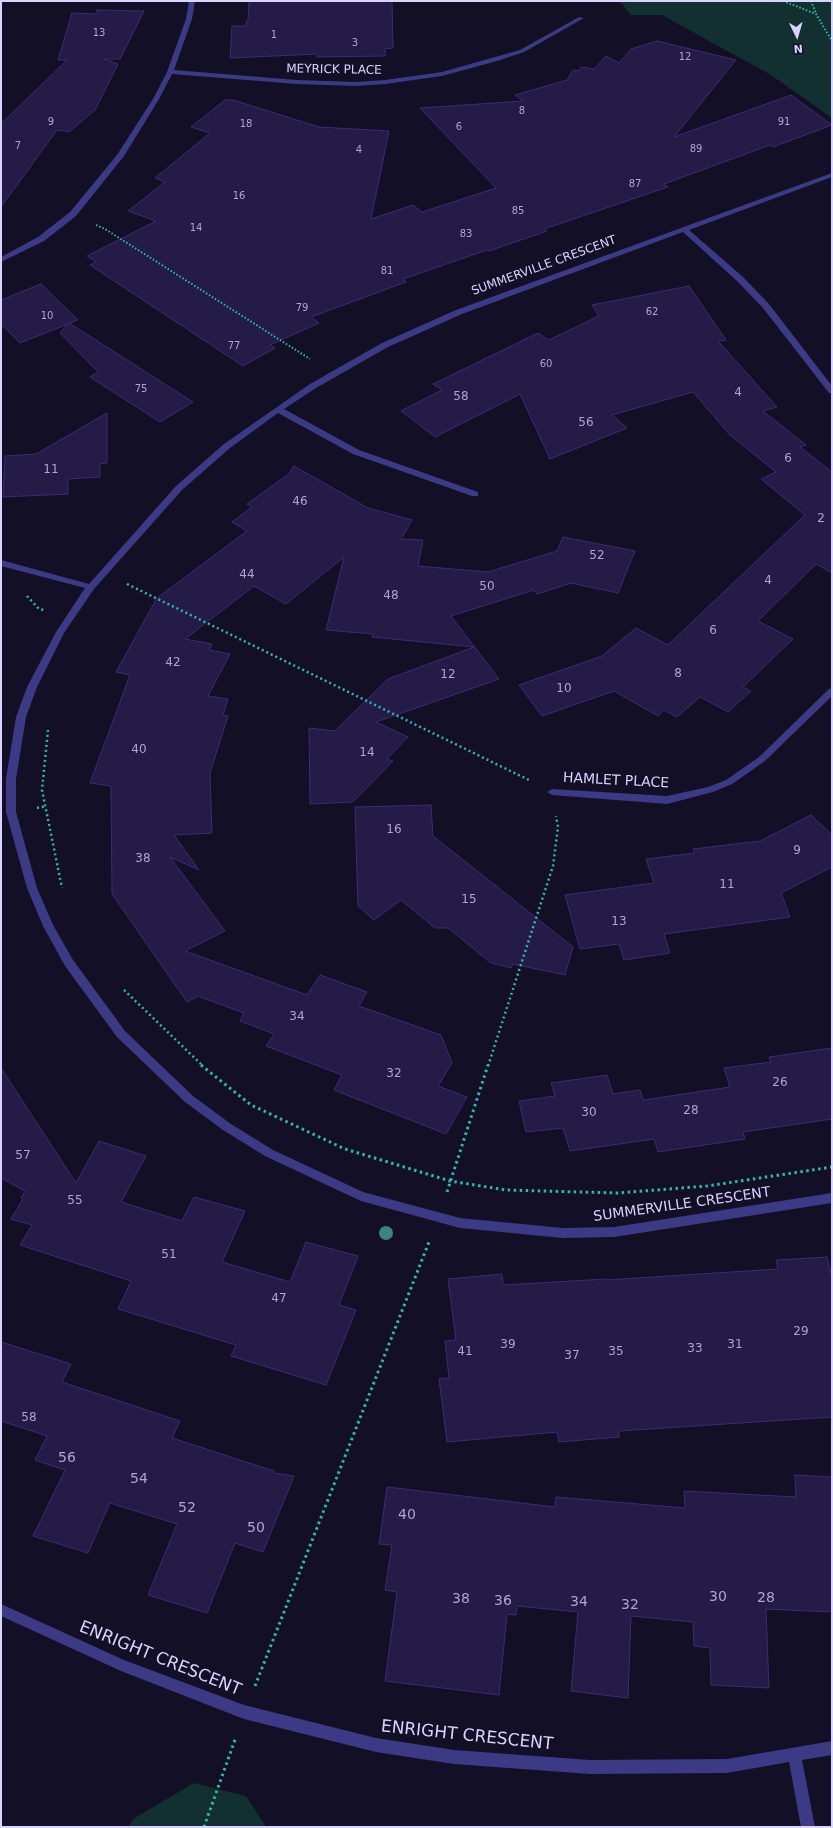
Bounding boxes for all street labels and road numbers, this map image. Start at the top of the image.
street label: MEYRICK PLACE [286,62,382,78]
street label: SUMMERVILLE CRESCENT [470,233,618,299]
street label: HAMLET PLACE [562,770,670,792]
street label: SUMMERVILLE CRESCENT [592,1184,772,1226]
street label: ENRIGHT CRESCENT [76,1617,244,1701]
street label: ENRIGHT CRESCENT [380,1717,554,1755]

